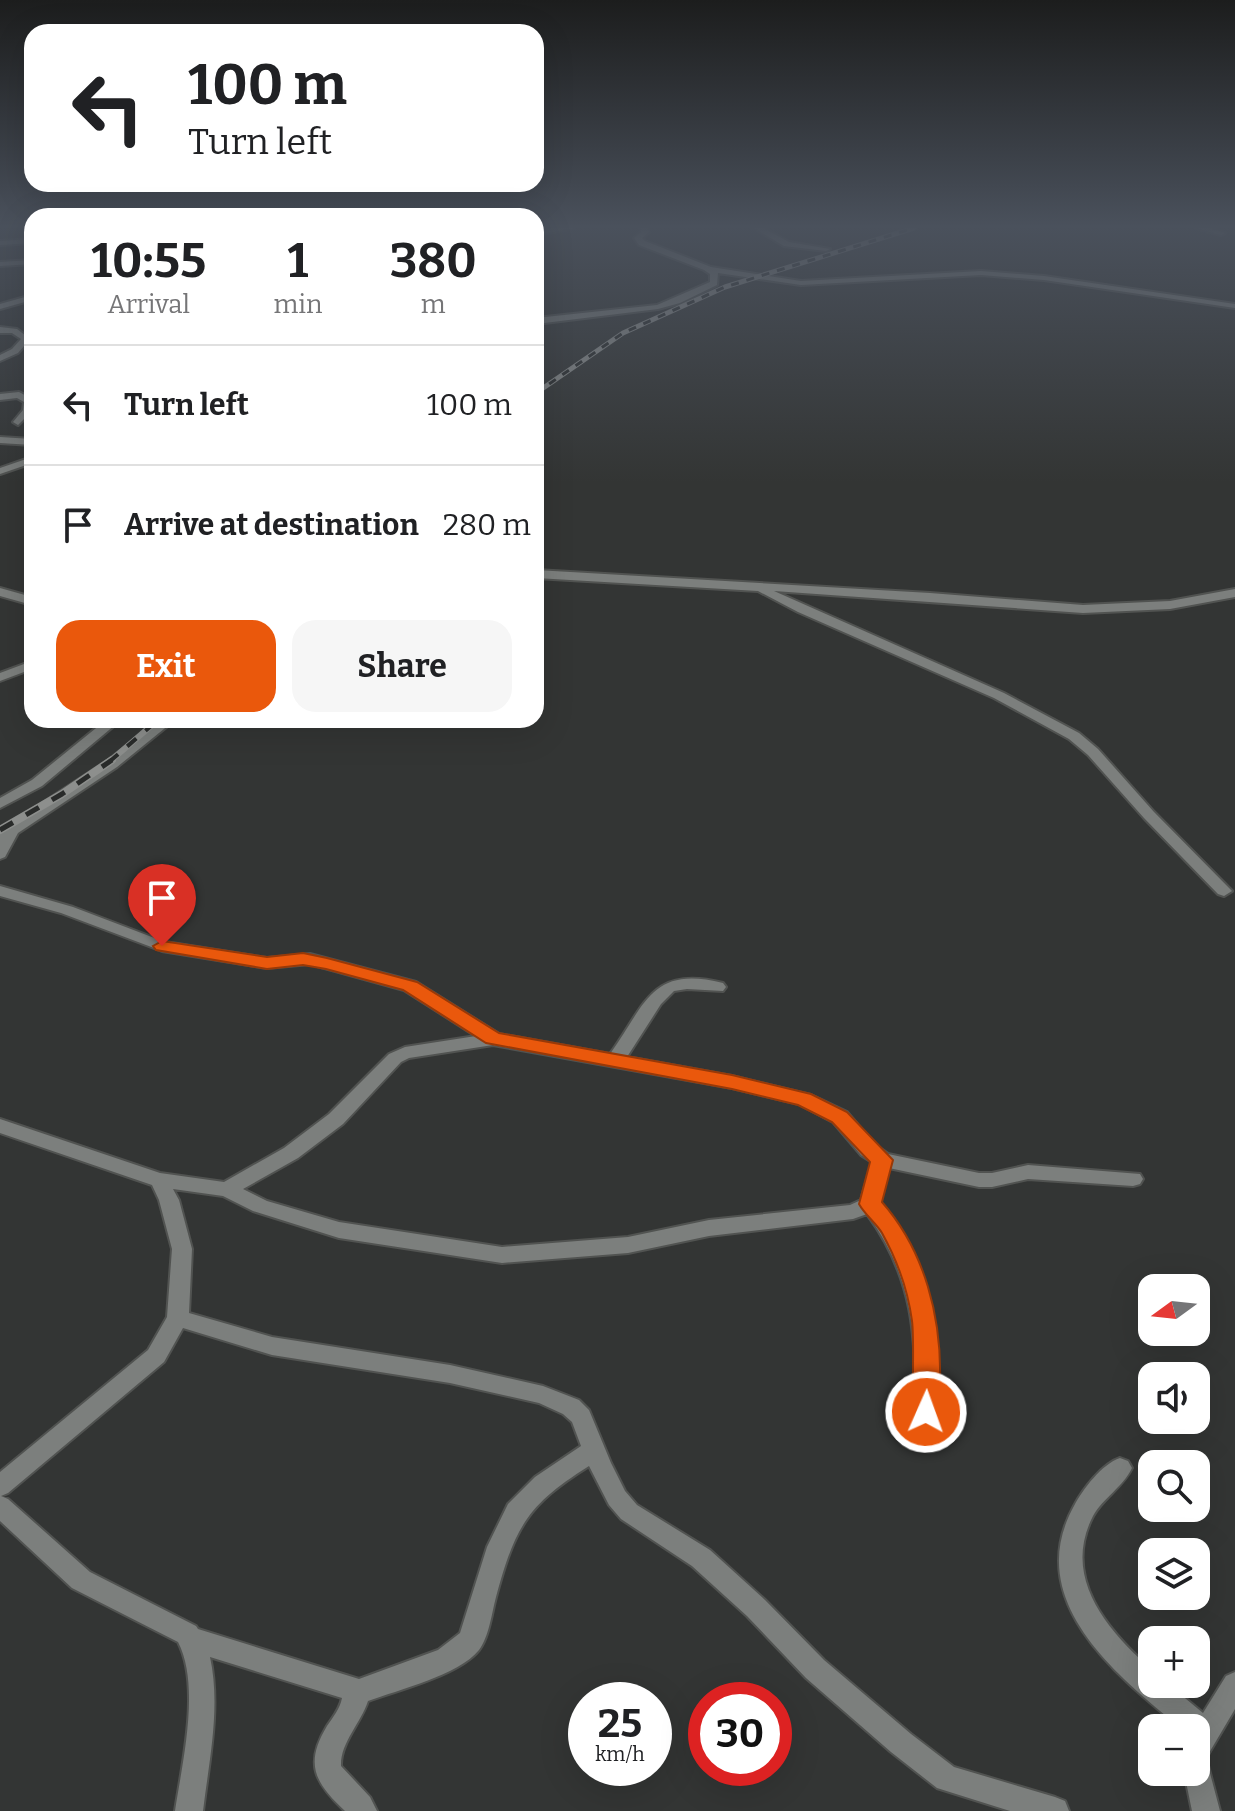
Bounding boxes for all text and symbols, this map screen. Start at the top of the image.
text: 100 m [188,52,347,119]
icon: left [56,56,160,160]
text: Turn left [188,120,332,164]
text: 10:55 [91,232,206,290]
text: 1 [288,232,308,290]
text: 380 [390,232,477,290]
text: Arrival [108,289,190,320]
text: min [273,289,322,320]
text: m [421,289,446,320]
icon: left [56,383,100,427]
text: Turn left [124,387,249,423]
text: 100 m [427,387,512,423]
icon: arrive [56,503,100,547]
text: Arrive at destination [124,507,419,543]
text: 280 m [443,507,531,543]
button: Exit [56,620,276,712]
button: Share [292,620,512,712]
pin [128,864,196,946]
icon: arrive [140,876,184,920]
north arrow [1138,1274,1210,1346]
map controls [1138,1274,1210,1786]
button: sound [1138,1362,1210,1434]
position arrow [884,1370,968,1454]
button: search [1138,1450,1210,1522]
button: layers [1138,1538,1210,1610]
button: + [1138,1626,1210,1698]
speed limit sign: 30 [688,1682,792,1786]
text: 25 [598,1700,642,1748]
button: − [1138,1714,1210,1786]
text: km/h [595,1742,645,1766]

